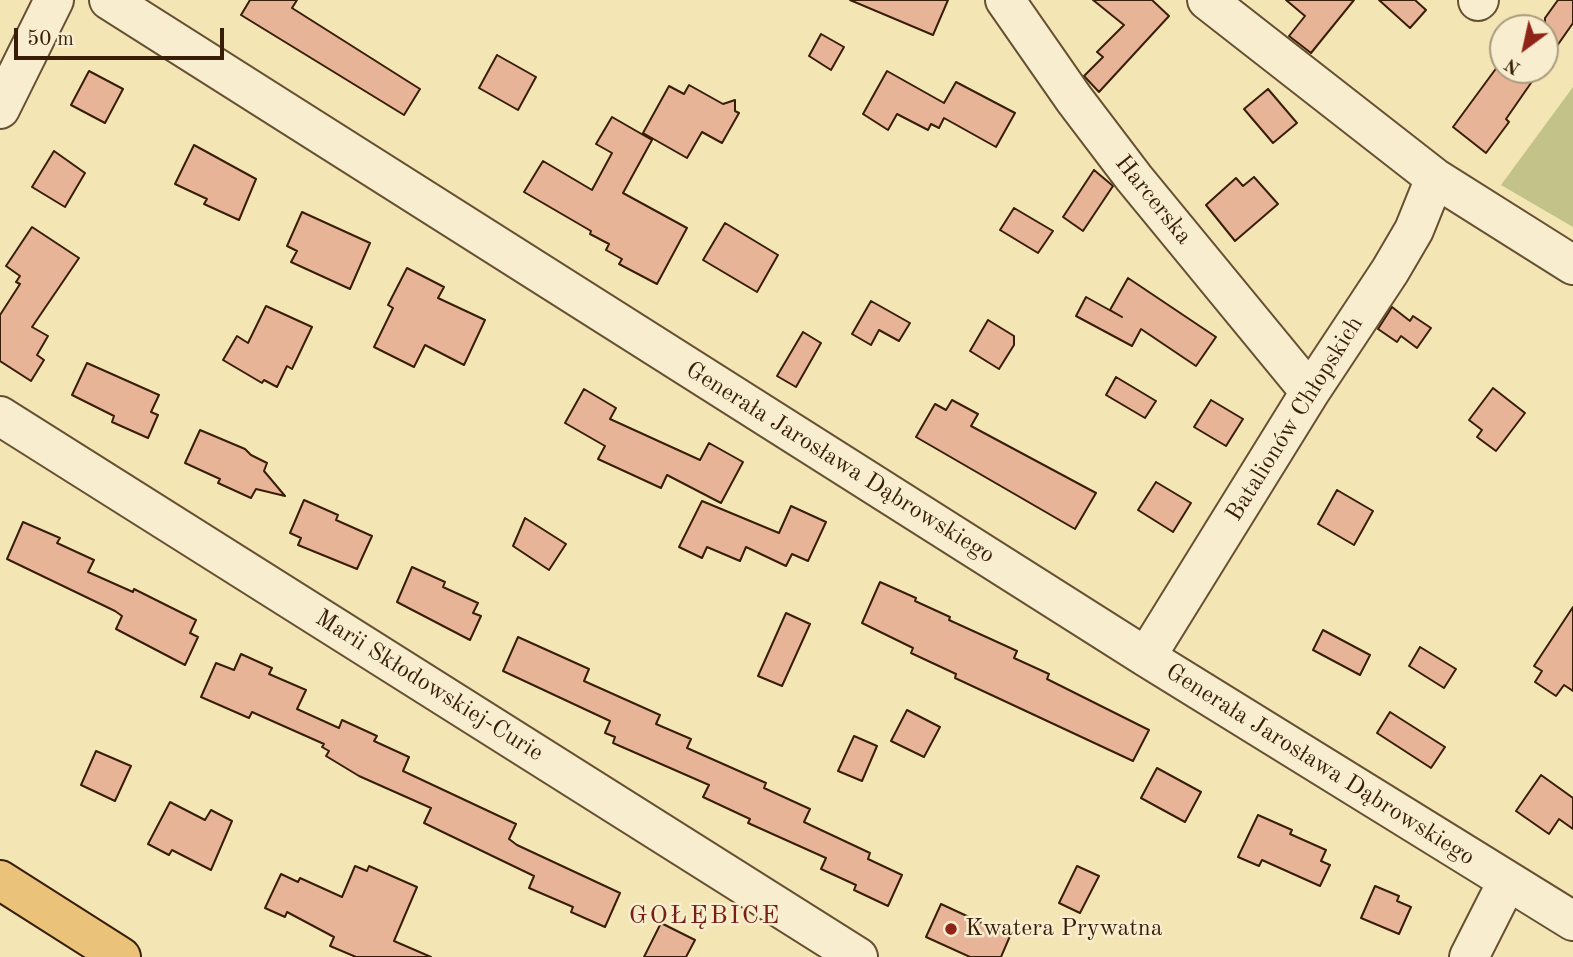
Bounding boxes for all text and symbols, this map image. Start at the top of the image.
scale bar [18,14,228,58]
north arrow [1489,14,1559,84]
text: 50 m [27,29,74,50]
text: N [1502,53,1525,77]
street label: Harcerska [1108,149,1198,251]
street label: Batalionów Chłopskich [1220,311,1370,527]
street label: Generała Jarosława Dąbrowskiego [680,356,1000,570]
street label: Marii Skłodowskiej-Curie [310,604,548,768]
street label: Generała Jarosława Dąbrowskiego [1160,658,1480,872]
district label: GOŁĘBICE [630,900,780,932]
place label: Kwatera Prywatna [965,915,1163,943]
marker: Kwatera Prywatna [943,921,959,937]

